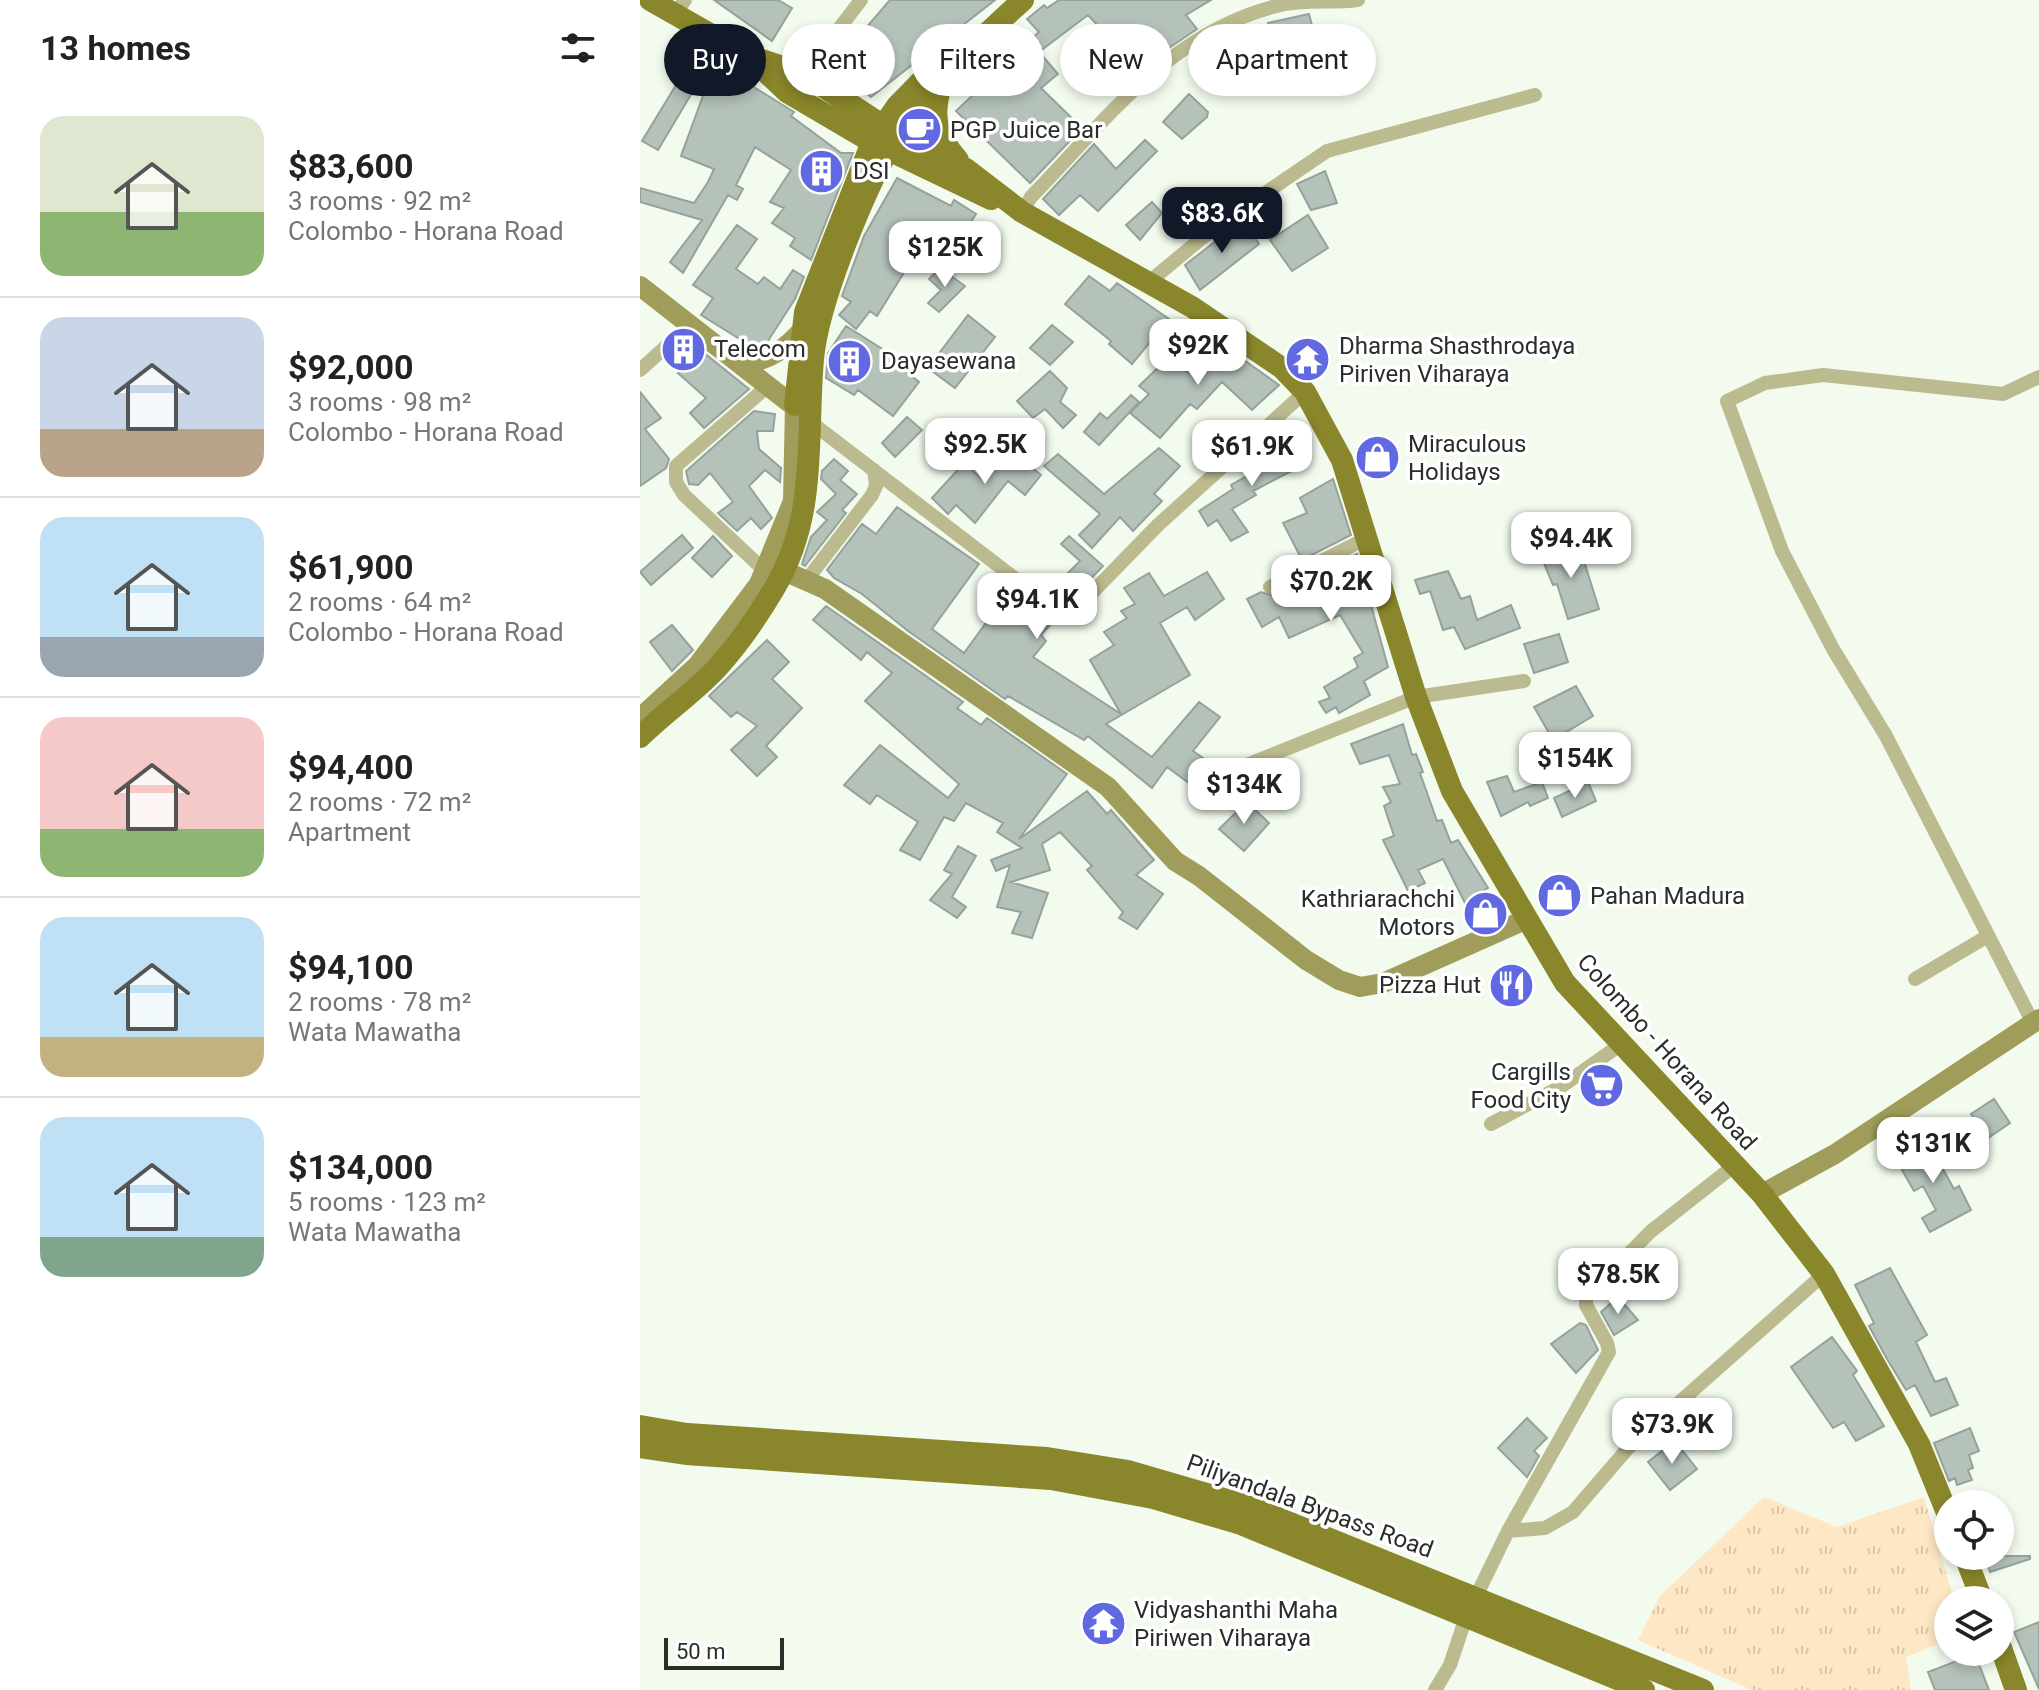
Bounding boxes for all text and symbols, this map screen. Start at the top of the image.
chip: Buy [664,24,766,96]
chip: Rent [782,24,895,96]
chip: Filters [911,24,1044,96]
chip: New [1060,24,1172,96]
chip: Apartment [1188,24,1376,96]
icon: filters [556,26,600,70]
text: 13 homes [40,28,191,68]
cafe icon: PGP Juice Bar [895,106,943,154]
place label: PGP Juice Bar [950,116,1102,144]
text: $83,600 [288,146,413,186]
building icon: DSI [798,147,846,195]
icon: home [104,148,200,244]
place label: DSI [853,157,890,185]
text: 3 rooms · 92 m² [288,186,471,216]
pin: $83.6K [1157,187,1287,255]
text: $83.6K [1180,198,1264,228]
text: Colombo - Horana Road [288,216,564,246]
pin: $125K [889,221,1001,289]
text: $125K [907,232,983,262]
pin: $92K [1151,319,1245,387]
building icon: Telecom [659,325,707,373]
text: $92K [1167,330,1229,360]
place label: Dharma Shasthrodaya Piriven Viharaya [1339,332,1575,388]
place label: Telecom [714,335,806,363]
temple icon: Dharma Shasthrodaya Piriven Viharaya [1284,336,1332,384]
building icon: Dayasewana [826,337,874,385]
text: $92,000 [288,347,413,387]
place label: Dayasewana [881,347,1016,375]
icon: home [104,349,200,445]
text: 3 rooms · 98 m² [288,387,471,417]
text: Colombo - Horana Road [288,417,564,447]
pin: $92.5K [920,418,1050,486]
pin: $61.9K [1187,420,1317,488]
text: $92.5K [943,429,1027,459]
place label: Miraculous Holidays [1408,430,1526,486]
text: $61.9K [1210,431,1294,461]
shop icon: Miraculous Holidays [1353,434,1401,482]
pin: $94.4K [1506,512,1636,580]
text: $94.4K [1529,523,1613,553]
text: $61,900 [288,547,413,587]
icon: home [104,549,200,645]
pin: $70.2K [1266,555,1396,623]
text: $70.2K [1289,566,1373,596]
pin: $94.1K [972,573,1102,641]
text: $94.1K [995,584,1079,614]
text: 2 rooms · 64 m² [288,587,471,617]
text: Colombo - Horana Road [288,617,564,647]
pin: $154K [1519,732,1631,800]
text: $154K [1537,743,1613,773]
text: $94,400 [288,747,413,787]
icon: home [104,749,200,845]
pin: $134K [1188,758,1300,826]
text: $134K [1206,769,1282,799]
text: 2 rooms · 72 m² [288,787,471,817]
text: Apartment [288,817,411,847]
shop icon: Pahan Madura [1535,872,1583,920]
place label: Pahan Madura [1590,882,1745,910]
place label: Kathriarachchi Motors [1301,885,1455,941]
shop icon: Kathriarachchi Motors [1462,889,1510,937]
text: $94,100 [288,947,413,987]
street label: Colombo - Horana Road [1571,948,1763,1156]
icon: home [104,949,200,1045]
restaurant icon: Pizza Hut [1488,961,1536,1009]
place label: Pizza Hut [1379,971,1481,999]
text: 2 rooms · 78 m² [288,987,471,1017]
text: Wata Mawatha [288,1017,461,1047]
place label: Cargills Food City [1470,1058,1572,1114]
supermarket icon: Cargills Food City [1578,1062,1626,1110]
pin: $131K [1877,1117,1989,1185]
text: $131K [1895,1128,1971,1158]
text: $134,000 [288,1147,433,1187]
icon: home [104,1149,200,1245]
text: 5 rooms · 123 m² [288,1187,486,1217]
text: Wata Mawatha [288,1217,461,1247]
pin: $78.5K [1553,1248,1683,1316]
text: $78.5K [1576,1259,1660,1289]
pin: $73.9K [1607,1398,1737,1466]
text: $73.9K [1630,1409,1714,1439]
street label: Piliyandala Bypass Road [1183,1448,1437,1564]
map controls [1934,1490,2014,1666]
button: locate [1934,1490,2014,1570]
button: layers [1934,1586,2014,1666]
place label: Vidyashanthi Maha Piriwen Viharaya [1134,1596,1338,1652]
temple icon: Vidyashanthi Maha Piriwen Viharaya [1079,1600,1127,1648]
scale bar [664,1634,784,1670]
text: 50 m [676,1639,725,1664]

